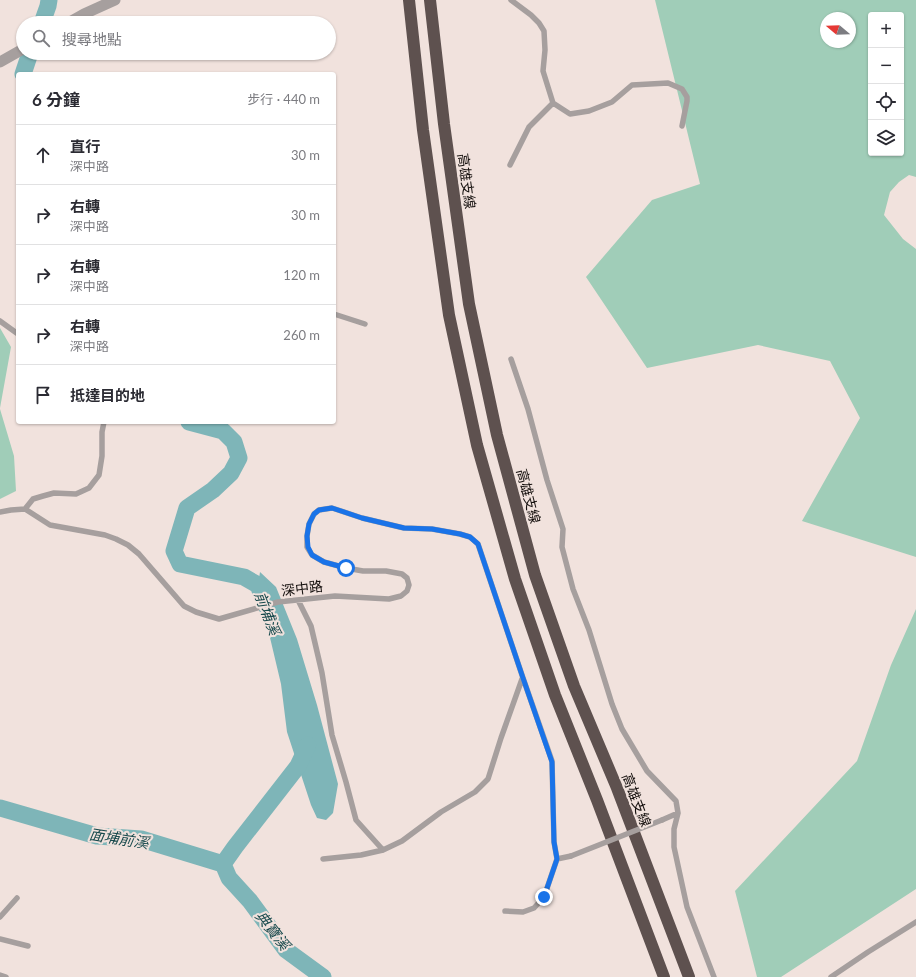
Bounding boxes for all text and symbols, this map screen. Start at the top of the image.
north arrow [820,12,856,48]
map controls [868,12,904,156]
button: + [868,12,904,48]
search box [16,16,336,60]
icon: search [30,27,52,49]
text: 搜尋地點 [62,30,122,48]
button: − [868,48,904,84]
button: locate [868,84,904,120]
text: 6 分鐘 [32,89,80,110]
text: 步行 · 440 m [247,91,320,107]
button: layers [868,120,904,156]
text: 直行 [70,137,100,155]
icon: ahead [32,144,54,166]
text: 30 m [291,147,320,163]
street label: 高雄支線 [455,152,479,210]
text: 深中路 [70,158,109,174]
text: 右轉 [70,197,100,215]
icon: right [32,204,54,226]
text: 30 m [291,207,320,223]
text: 深中路 [70,218,109,234]
text: 右轉 [70,257,100,275]
icon: right [32,264,54,286]
text: 120 m [283,267,320,283]
text: 深中路 [70,278,109,294]
text: 右轉 [70,317,100,335]
icon: right [32,324,54,346]
text: 260 m [283,327,320,343]
text: 深中路 [70,338,109,354]
icon: arrive [32,384,54,406]
text: 抵達目的地 [70,386,145,404]
street label: 高雄支線 [514,467,544,525]
route start [337,559,355,577]
street label: 深中路 [280,577,324,599]
water label: 前埔溪 [252,589,285,639]
street label: 高雄支線 [619,771,655,829]
water label: 面埔前溪 [88,824,152,852]
route end [535,888,553,906]
water label: 典寶溪 [252,907,295,955]

